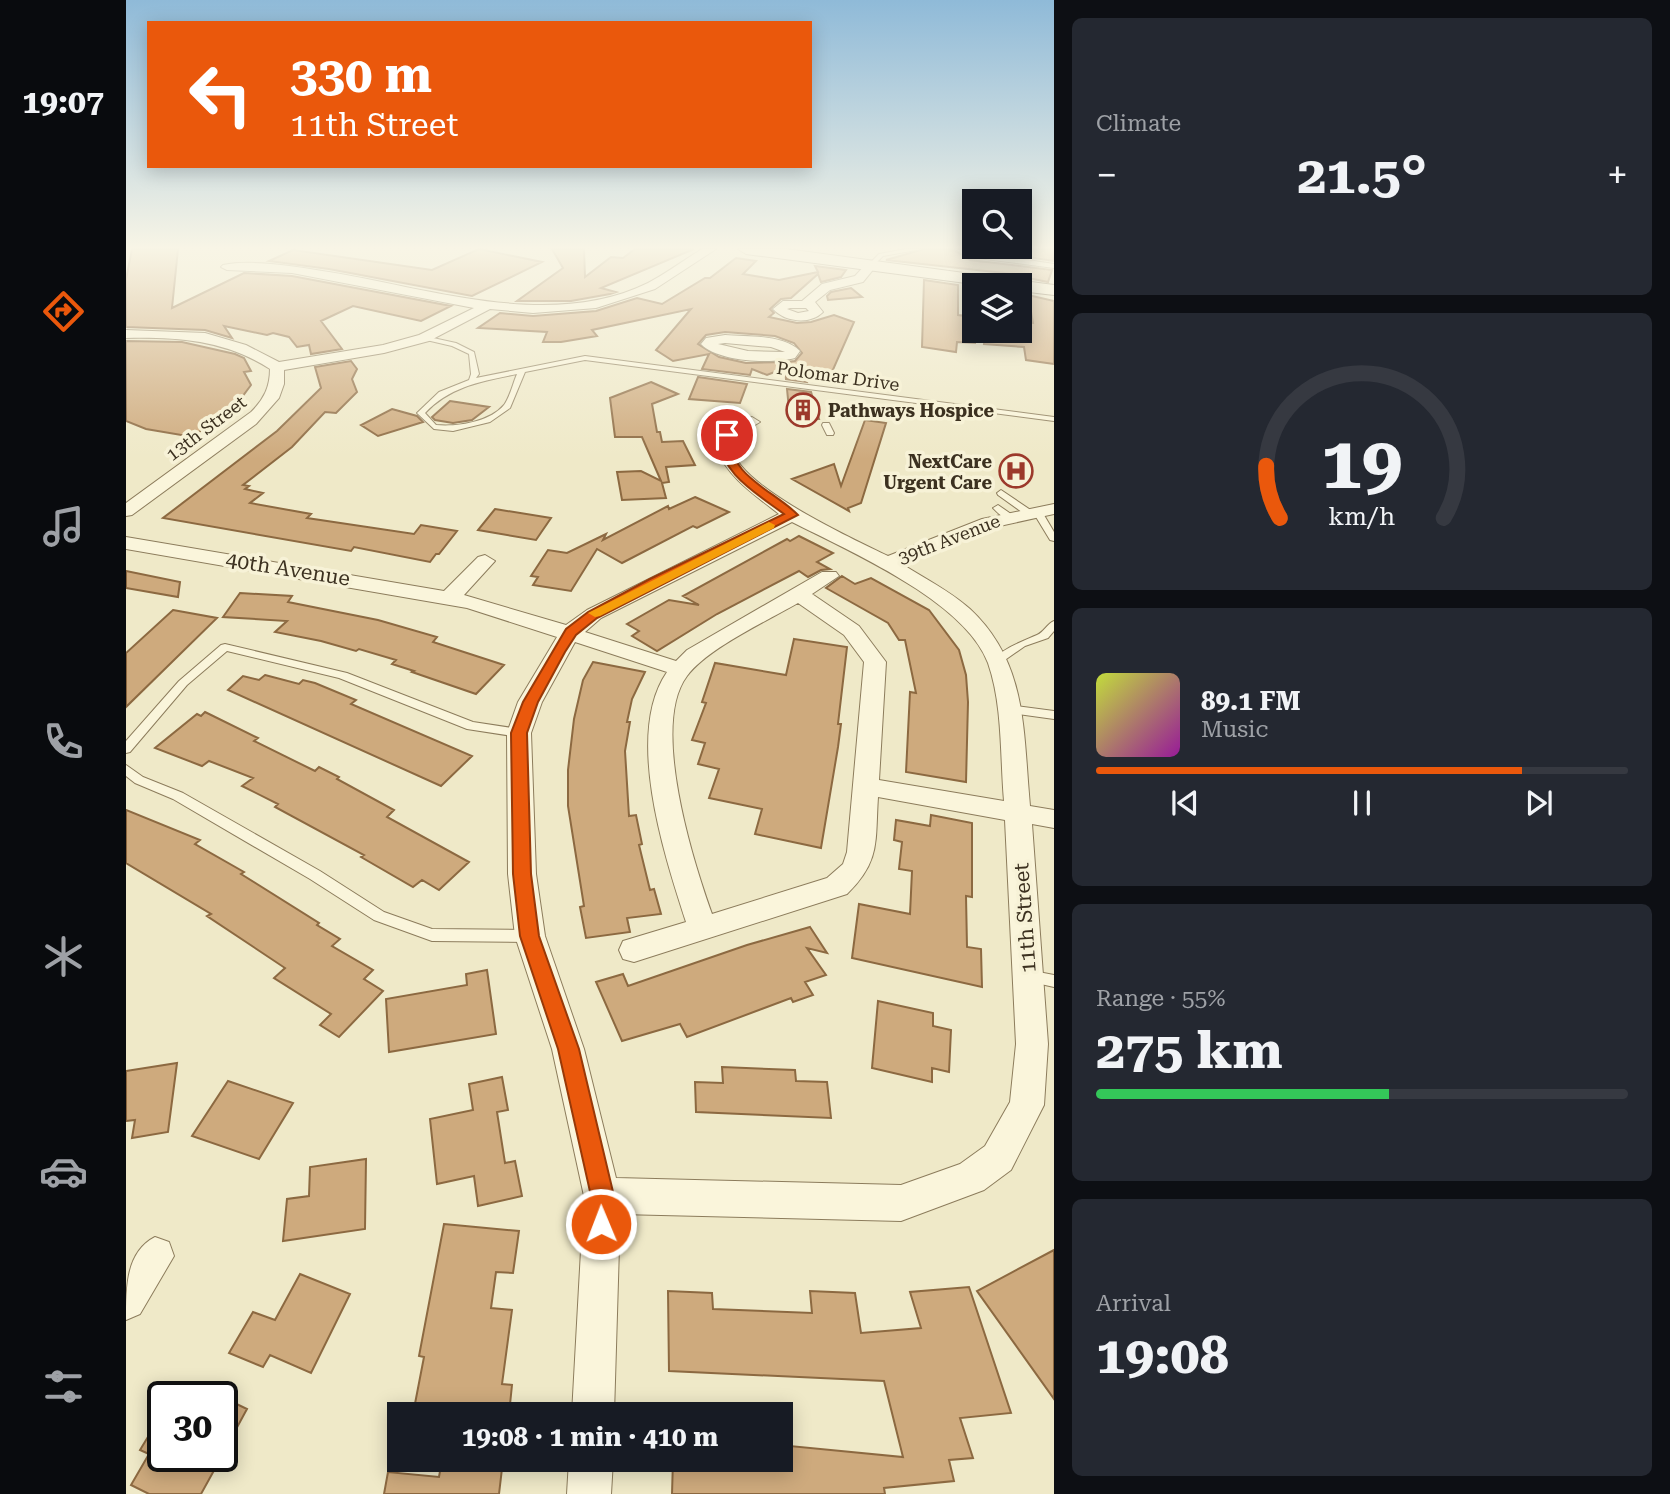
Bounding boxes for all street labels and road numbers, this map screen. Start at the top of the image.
street label: Polomar Drive [775,357,901,395]
street label: 13th Street [162,391,250,465]
street label: 39th Avenue [895,510,1003,568]
street label: 40th Avenue [224,547,352,591]
street label: 11th Street [1009,862,1041,974]

